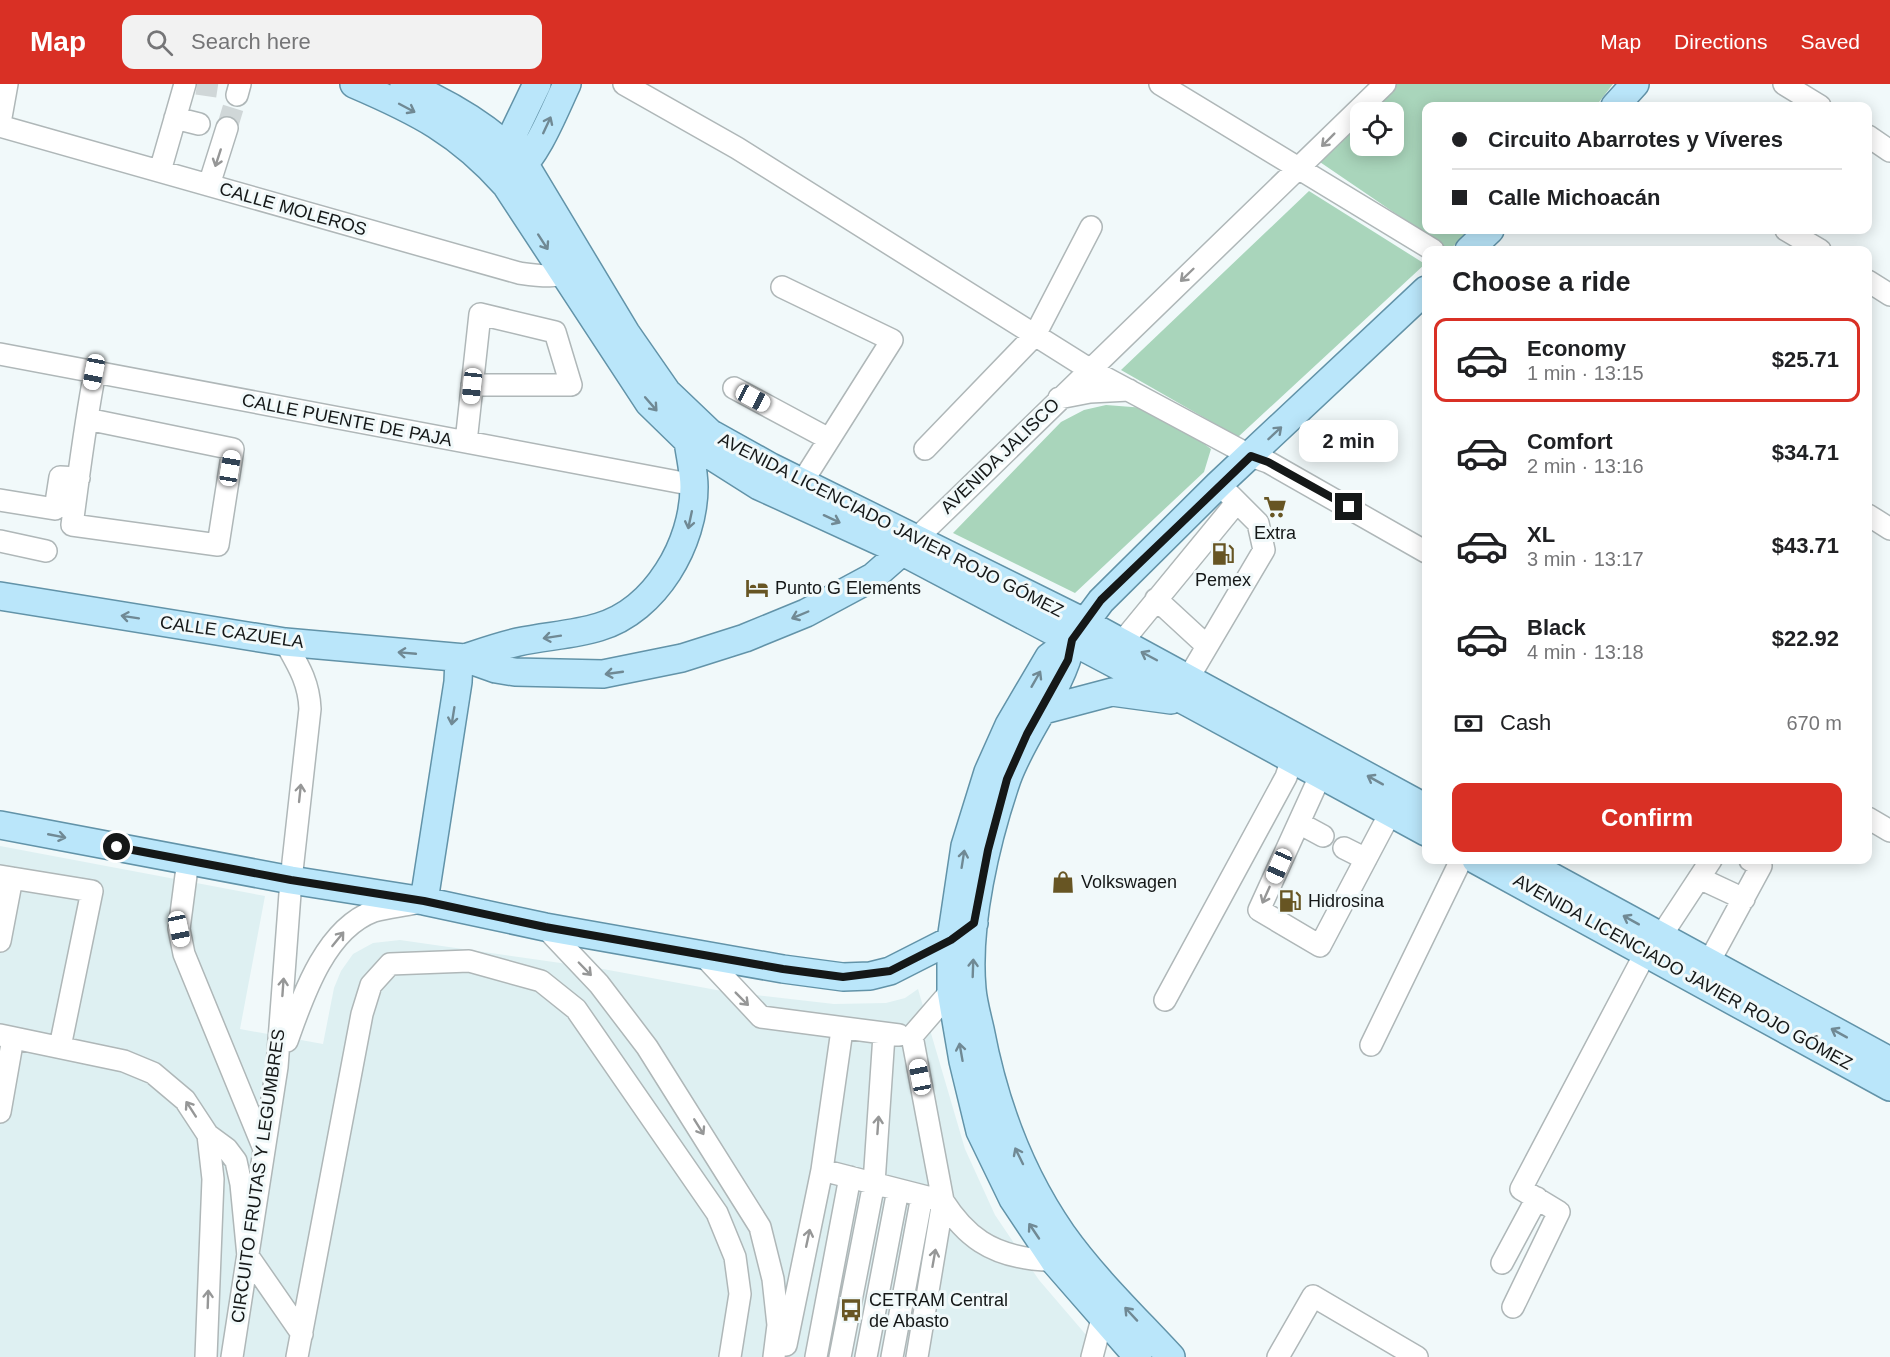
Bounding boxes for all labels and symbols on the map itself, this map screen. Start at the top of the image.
one-way arrow [398,102,416,114]
one-way arrow [542,117,554,135]
one-way arrow [1321,133,1336,147]
one-way arrow [211,148,222,167]
street label: CALLE MOLEROS [217,178,369,240]
one-way arrow [538,233,550,250]
one-way arrow [1180,268,1195,282]
car [82,353,106,391]
car [461,367,483,405]
car [733,382,773,414]
street label: CALLE PUENTE DE PAJA [240,390,454,450]
street label: AVENIDA JALISCO [937,394,1063,518]
one-way arrow [644,397,658,412]
callout: 2 min [1300,420,1398,462]
one-way arrow [1267,426,1282,440]
street label: AVENIDA LICENCIADO JAVIER ROJO GÓMEZ [715,428,1067,621]
car [218,449,242,487]
route end [1335,493,1362,520]
supermarket icon: Extra [1262,494,1288,520]
one-way arrow [683,510,695,529]
one-way arrow [822,514,840,526]
place label: Extra [1254,523,1297,543]
fuel station icon: Pemex [1210,541,1236,567]
place label: Pemex [1195,570,1251,590]
hotel icon: Punto G Elements [744,575,770,601]
place label: Punto G Elements [775,578,921,598]
one-way arrow [791,610,809,621]
one-way arrow [121,611,141,622]
street label: CALLE CAZUELA [159,612,305,652]
one-way arrow [542,631,562,642]
one-way arrow [397,647,417,658]
one-way arrow [1141,650,1158,662]
one-way arrow [605,667,624,678]
one-way arrow [1030,671,1042,688]
one-way arrow [447,705,458,725]
one-way arrow [1367,774,1384,786]
one-way arrow [295,784,306,803]
one-way arrow [47,831,67,842]
route start [103,833,130,860]
car [1263,846,1295,886]
one-way arrow [958,849,969,869]
shop icon: Volkswagen [1050,869,1076,895]
street label: AVENIDA LICENCIADO JAVIER ROJO GÓMEZ [1510,869,1856,1074]
place label: Volkswagen [1081,872,1177,892]
one-way arrow [1259,885,1271,903]
fuel station icon: Hidrosina [1277,888,1303,914]
place label: Hidrosina [1308,891,1385,911]
car [166,910,192,948]
one-way arrow [1622,914,1640,925]
one-way arrow [331,931,344,947]
one-way arrow [967,959,978,979]
one-way arrow [578,962,593,977]
one-way arrow [278,978,289,998]
one-way arrow [735,991,750,1006]
one-way arrow [1830,1027,1848,1038]
street label: CIRCUITO FRUTAS Y LEGUMBRES [227,1028,289,1324]
one-way arrow [956,1043,967,1062]
car [908,1058,932,1096]
one-way arrow [185,1101,197,1118]
one-way arrow [873,1116,884,1136]
one-way arrow [692,1119,705,1136]
one-way arrow [1012,1147,1024,1165]
one-way arrow [1028,1223,1040,1239]
one-way arrow [803,1229,814,1248]
one-way arrow [929,1249,940,1268]
one-way arrow [203,1289,214,1309]
place label: CETRAM Central de Abasto [869,1290,1008,1331]
bus stop icon: CETRAM Central de Abasto [838,1297,864,1323]
one-way arrow [1124,1307,1138,1322]

